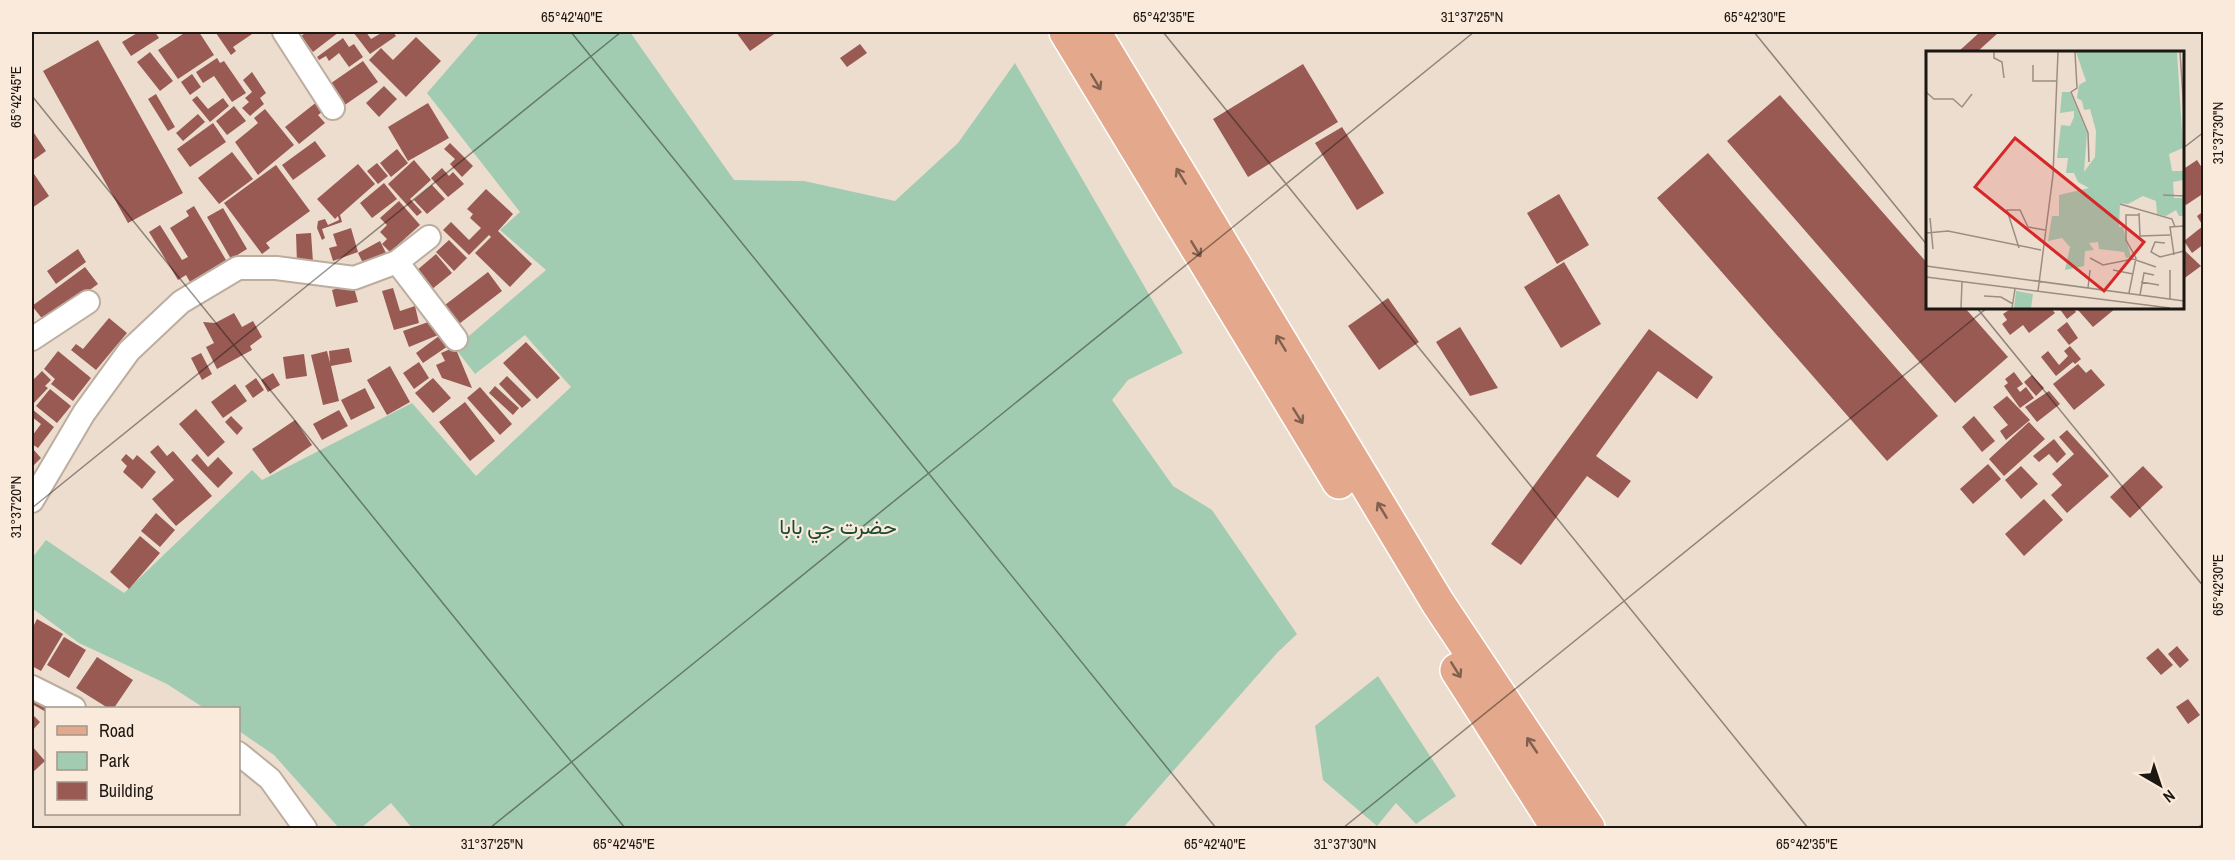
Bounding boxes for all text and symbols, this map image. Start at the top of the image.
text: 65°42'40"E [541,6,603,27]
text: 65°42'35"E [1133,6,1195,27]
text: 31°37'25"N [1441,6,1503,27]
text: 65°42'30"E [1724,6,1786,27]
inset map [1926,51,2184,309]
text: 65°42'45"E [5,66,26,128]
one-way arrow [1091,73,1103,90]
text: 31°37'30"N [2207,102,2228,164]
one-way arrow [1175,168,1187,185]
one-way arrow [1191,240,1203,257]
one-way arrow [1275,335,1287,352]
one-way arrow [1292,407,1304,424]
text: 31°37'20"N [5,476,26,538]
one-way arrow [1375,502,1387,519]
park label: حضرت جي بابا [779,512,897,544]
text: 65°42'30"E [2207,554,2228,616]
one-way arrow [1451,661,1463,678]
legend [45,707,240,815]
text: Road [99,718,134,743]
one-way arrow [1526,737,1538,754]
text: Park [99,748,130,773]
north arrow [2130,755,2190,815]
text: Building [99,778,154,803]
text: N [2159,785,2180,808]
text: 31°37'25"N [461,833,523,854]
text: 65°42'45"E [593,833,655,854]
text: 65°42'40"E [1184,833,1246,854]
text: 31°37'30"N [1314,833,1376,854]
text: 65°42'35"E [1776,833,1838,854]

